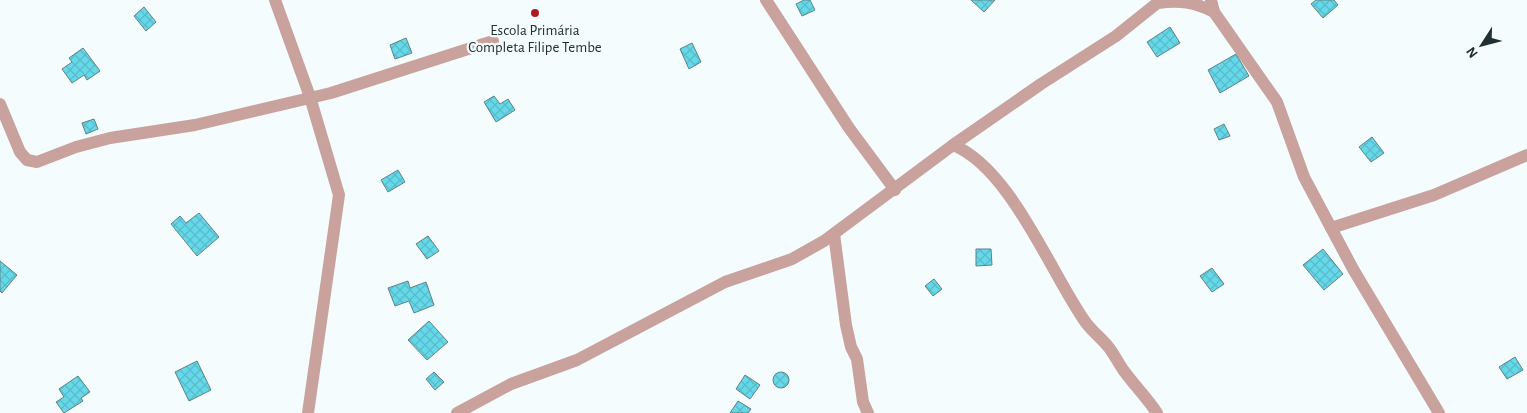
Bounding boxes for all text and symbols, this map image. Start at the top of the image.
marker: Escola Primária Completa Filipe Tembe [529,7,541,19]
north arrow [1457,20,1507,70]
place label: Escola Primária Completa Filipe Tembe [468,23,602,55]
text: N [1464,44,1481,60]

